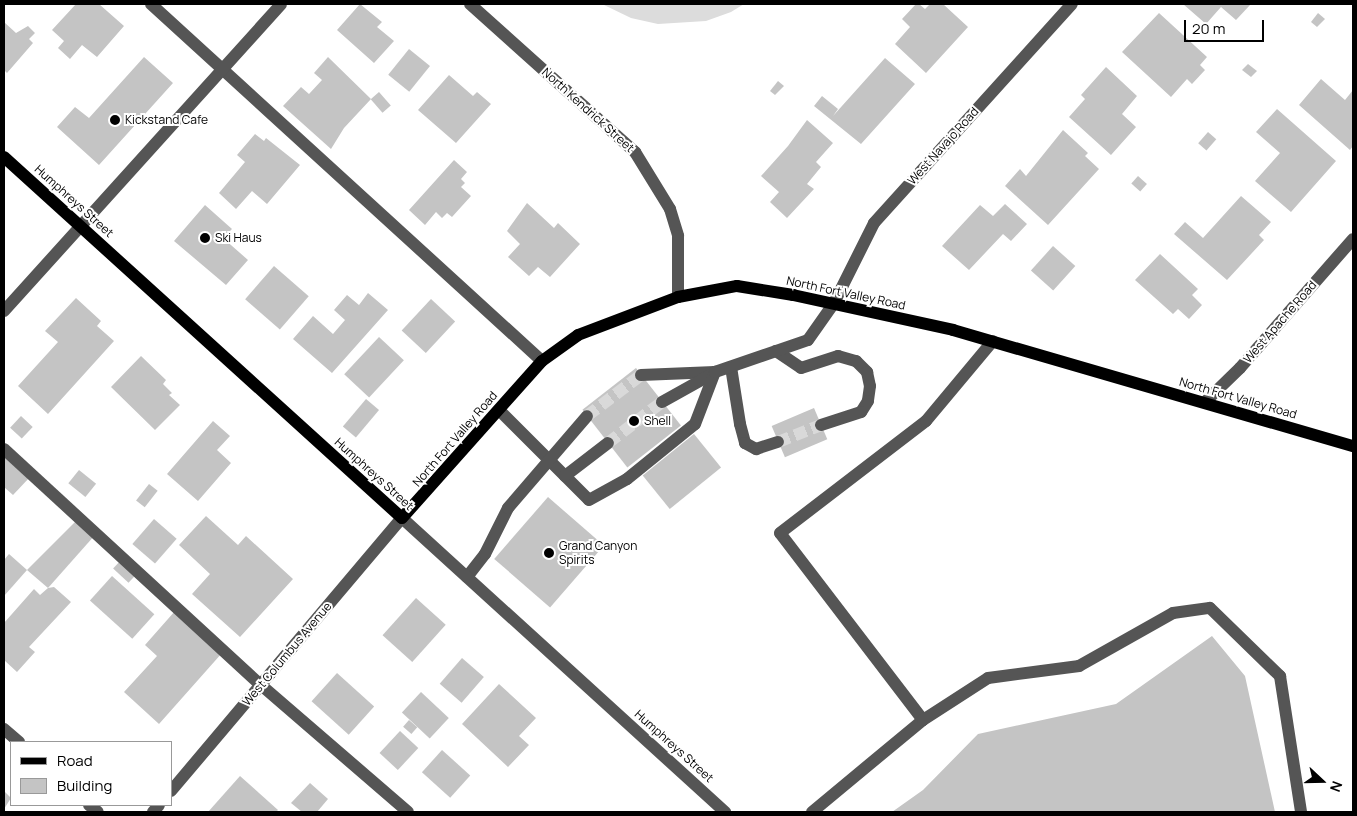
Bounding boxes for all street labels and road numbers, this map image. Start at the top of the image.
street label: North Kendrick Street [539,65,637,155]
street label: West Navajo Road [905,104,981,188]
street label: Humphreys Street [32,162,116,240]
street label: North Fort Valley Road [785,273,907,313]
street label: West Apache Road [1240,278,1320,366]
street label: North Fort Valley Road [1178,374,1298,422]
street label: North Fort Valley Road [410,388,500,490]
street label: Humphreys Street [332,435,416,513]
street label: West Columbus Avenue [239,599,335,709]
street label: Humphreys Street [632,707,716,785]

